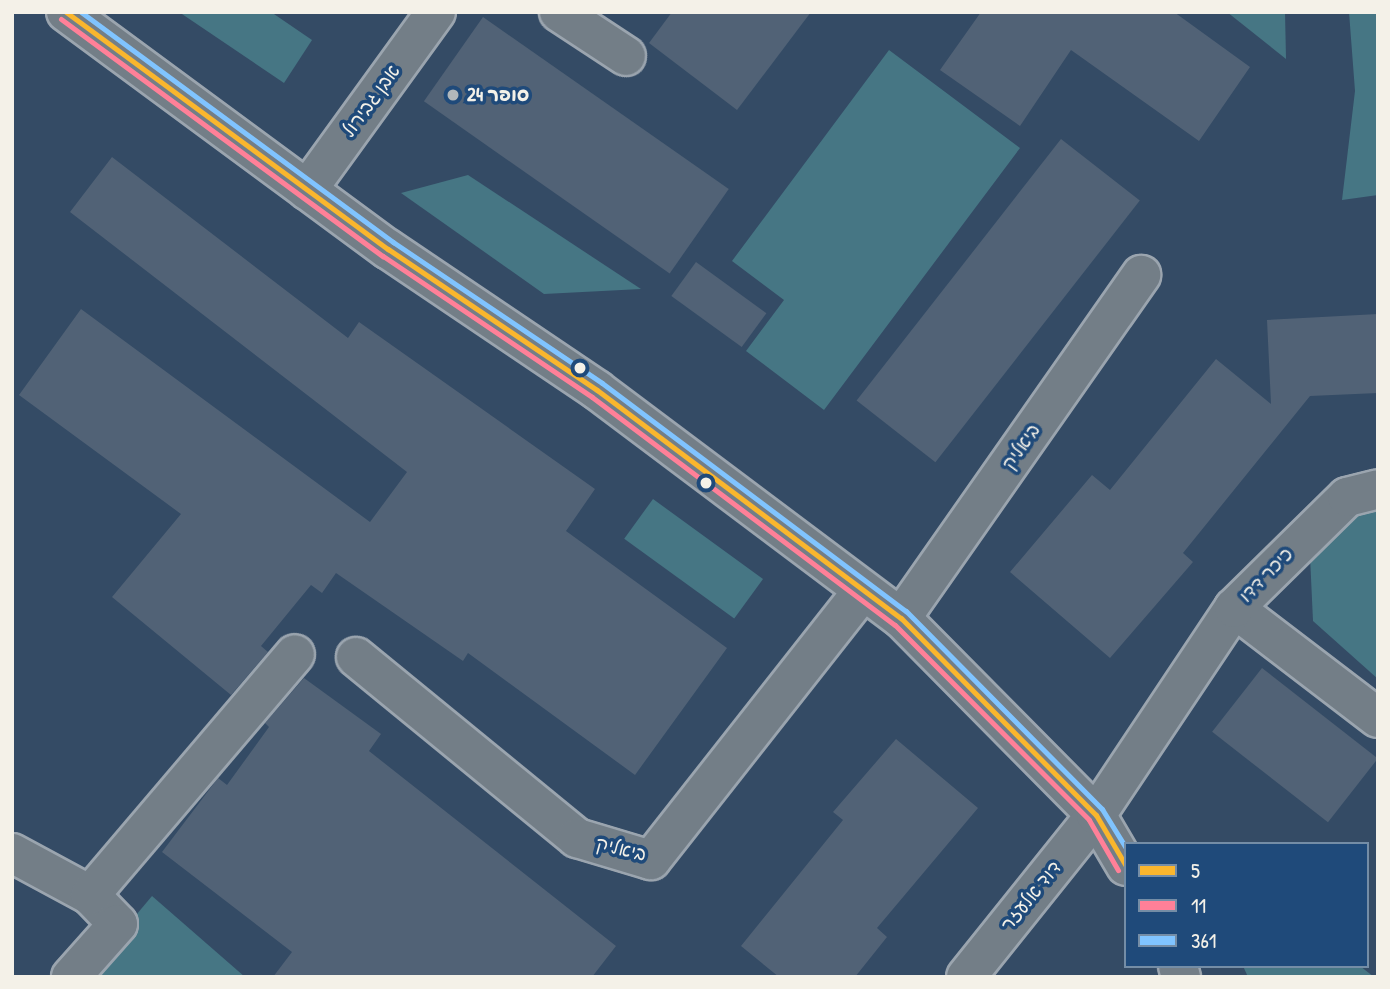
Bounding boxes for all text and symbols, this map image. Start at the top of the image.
street label: אבן גבירול [337,60,405,142]
place label: סופר 24 [467,84,529,106]
marker: סופר 24 [445,87,461,103]
unlabelled marker [573,361,587,375]
street label: ביאליק [997,419,1045,475]
unlabelled marker [699,476,713,490]
street label: כיכר דדו [1234,543,1298,607]
street label: ביאליק [593,832,649,866]
legend [1124,842,1369,968]
street label: דוד אלעזר [996,856,1066,936]
text: 5 [1191,856,1200,885]
text: 11 [1191,891,1206,920]
text: 361 [1191,926,1216,955]

